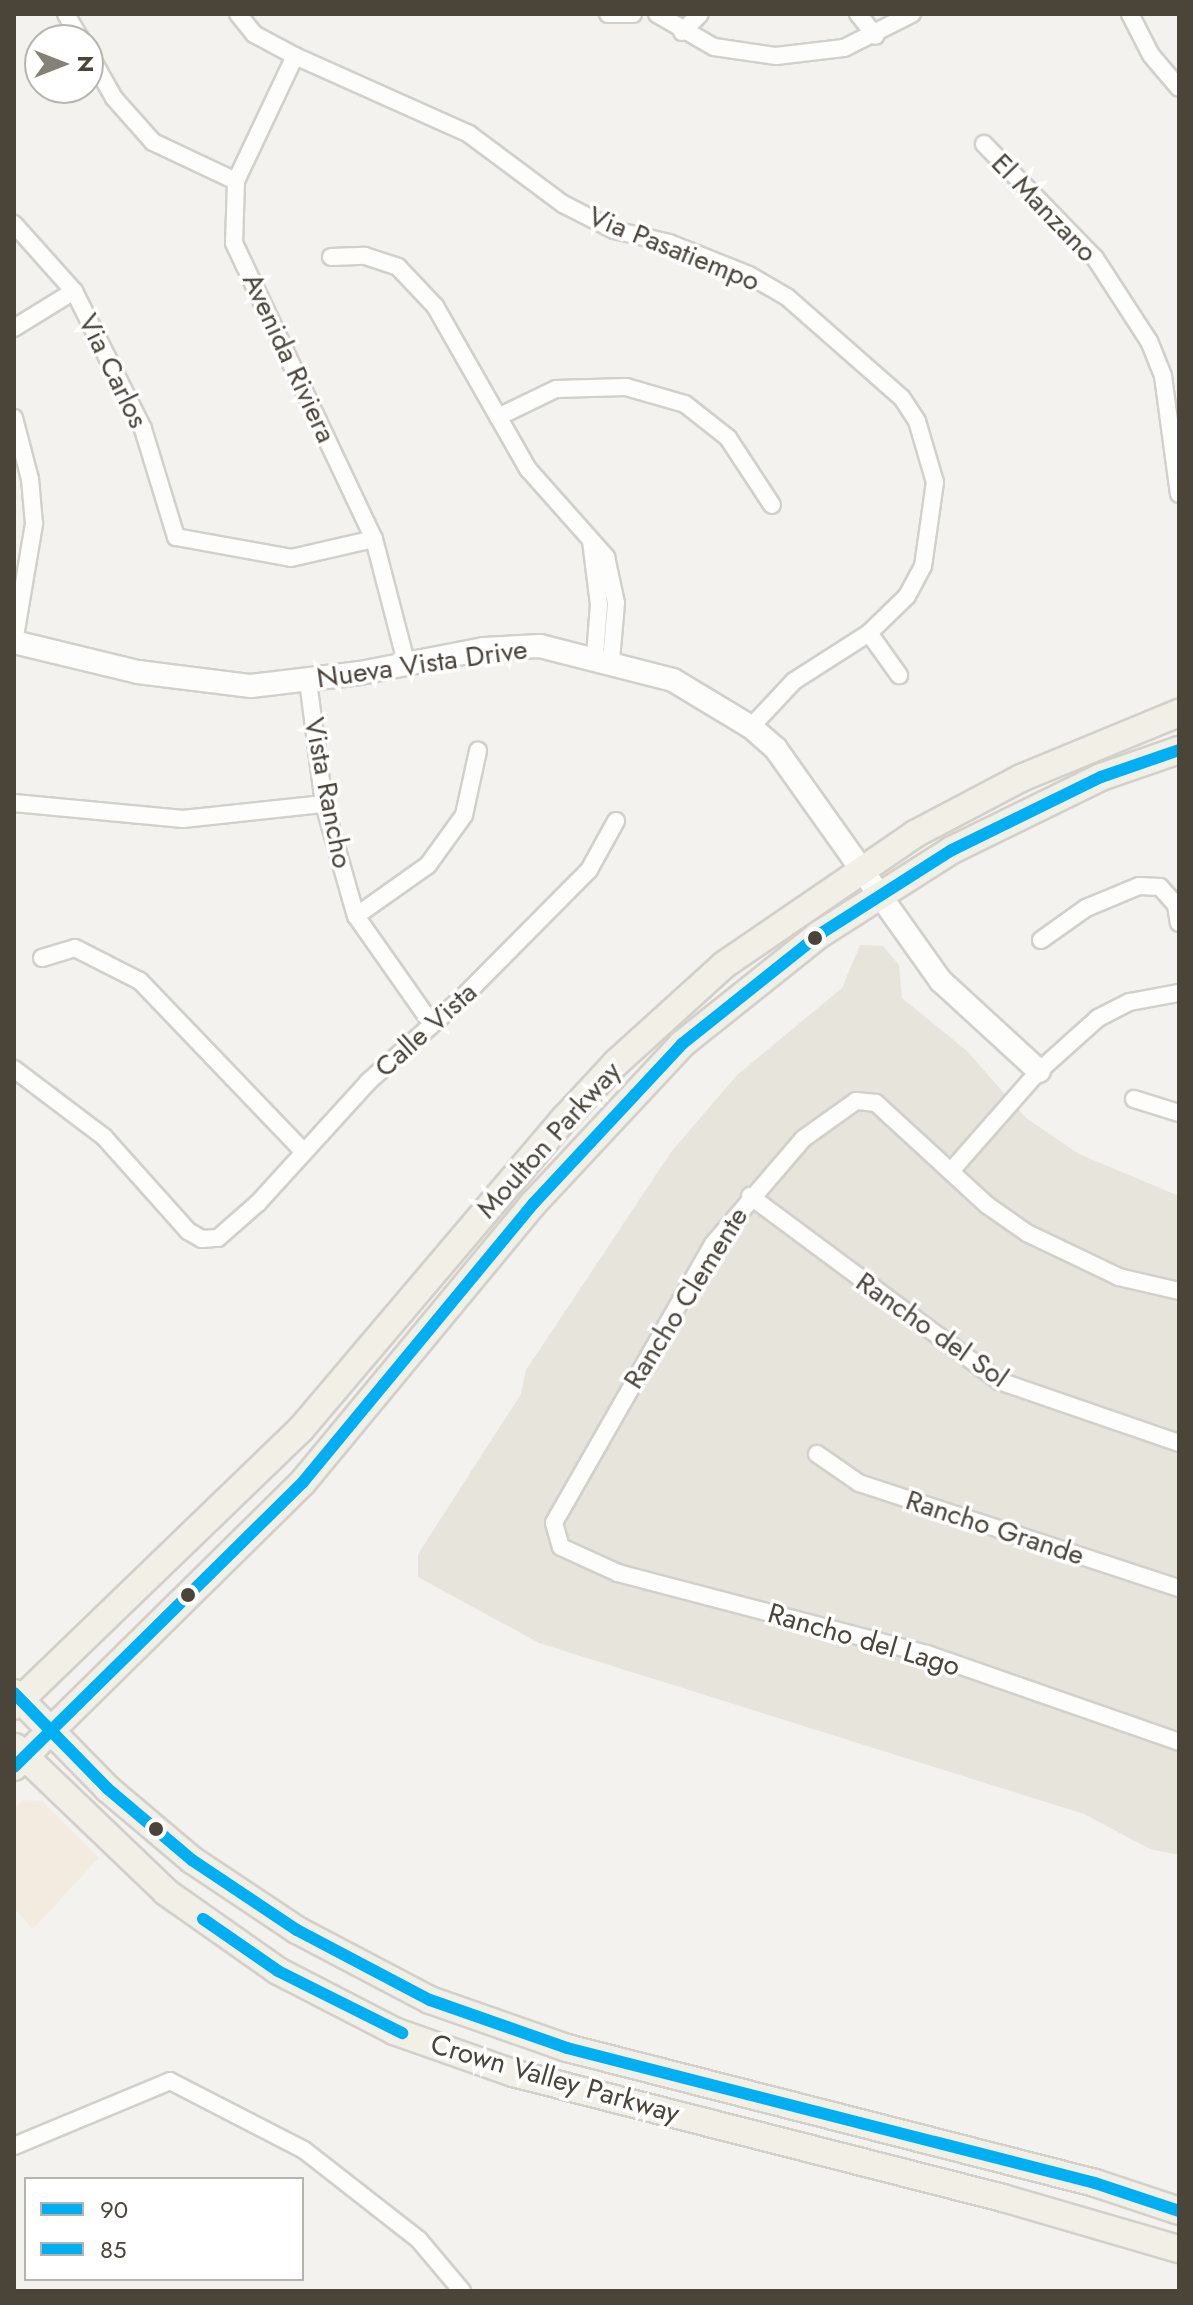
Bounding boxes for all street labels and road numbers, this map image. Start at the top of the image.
street label: El Manzano [984,147,1104,269]
street label: Via Pasatiempo [583,199,765,299]
street label: Avenida Riviera [235,268,343,448]
street label: Via Carlos [71,308,155,434]
street label: Nueva Vista Drive [314,633,530,695]
street label: Vista Rancho [297,715,359,871]
street label: Calle Vista [368,976,484,1084]
street label: Moulton Parkway [470,1055,628,1225]
street label: Rancho Clemente [617,1201,755,1395]
street label: Rancho del Sol [849,1265,1015,1395]
street label: Rancho Grande [902,1483,1088,1573]
street label: Rancho del Lago [764,1597,964,1683]
street label: Crown Valley Parkway [427,2027,683,2131]

